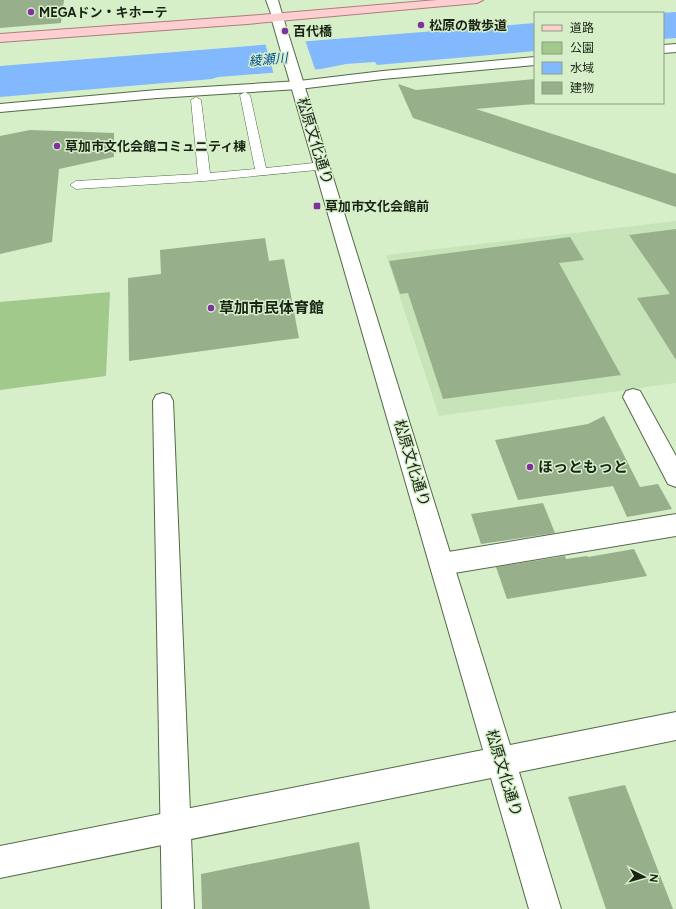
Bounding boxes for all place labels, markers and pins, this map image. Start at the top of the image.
place label: MEGAドン・キホーテ [39,5,167,20]
marker: MEGAドン・キホーテ [26,7,36,17]
place label: 松原の散歩道 [429,18,507,33]
marker: 松原の散歩道 [416,20,426,30]
place label: 百代橋 [293,24,332,39]
marker: 百代橋 [280,26,290,36]
place label: 草加市文化会館コミュニティ棟 [65,139,246,154]
marker: 草加市文化会館コミュニティ棟 [52,141,62,151]
place label: 草加市文化会館前 [325,199,429,214]
marker: 草加市文化会館前 [312,201,322,211]
place label: 草加市民体育館 [219,299,324,317]
marker: 草加市民体育館 [206,303,216,313]
place label: ほっともっと [538,458,628,476]
marker: ほっともっと [525,462,535,472]

